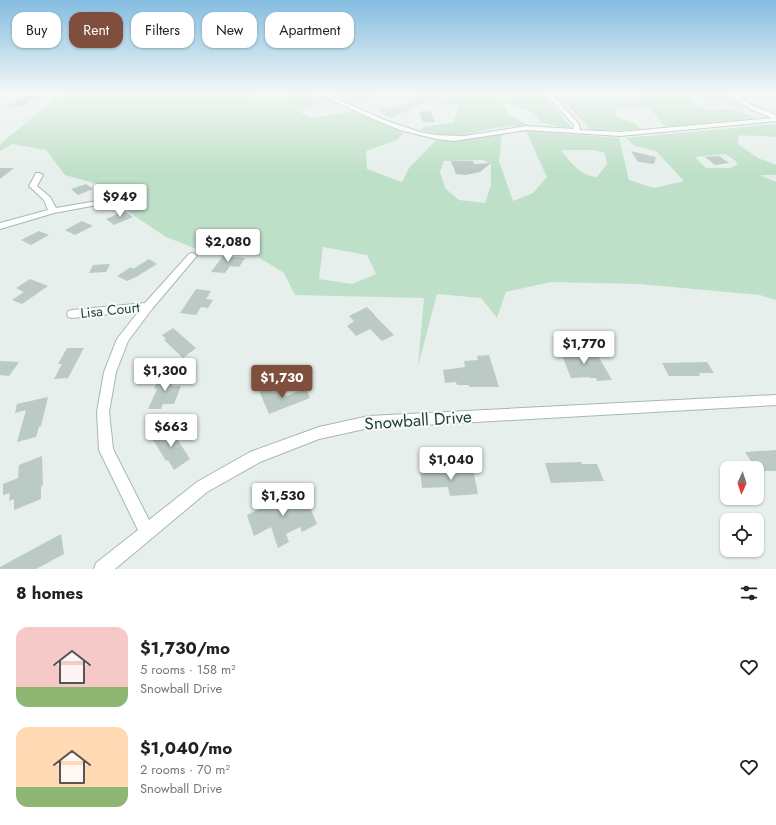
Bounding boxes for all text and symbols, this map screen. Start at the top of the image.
chip: Buy [12,12,61,48]
chip: Rent [69,12,123,48]
chip: Filters [131,12,194,48]
chip: New [202,12,257,48]
chip: Apartment [265,12,354,48]
pin: $949 [96,184,144,218]
text: $949 [103,187,137,206]
pin: $2,080 [195,229,261,263]
text: $2,080 [205,232,251,251]
street label: Lisa Court [79,297,141,323]
pin: $1,770 [551,331,617,365]
text: $1,770 [562,334,606,353]
pin: $1,300 [132,358,198,392]
text: $1,300 [143,361,187,380]
pin: $1,730 [249,365,315,399]
text: $1,730 [260,368,304,387]
street label: Snowball Drive [364,404,473,436]
pin: $663 [147,414,195,448]
text: $663 [154,417,188,436]
pin: $1,040 [418,447,484,481]
text: $1,040 [428,450,474,469]
north arrow [720,461,764,505]
map controls [720,461,764,557]
pin: $1,530 [250,483,316,517]
text: $1,530 [261,486,305,505]
button: locate [720,513,764,557]
text: 8 homes [16,581,83,605]
icon: filters [738,582,760,604]
text: $1,730/mo [140,636,230,660]
icon: home [48,643,96,691]
icon: heart [738,656,760,678]
text: 5 rooms · 158 m² [140,660,236,679]
text: Snowball Drive [140,679,222,698]
text: $1,040/mo [140,736,232,760]
icon: home [48,743,96,791]
icon: heart [738,756,760,778]
text: 2 rooms · 70 m² [140,760,230,779]
text: Snowball Drive [140,779,222,798]

